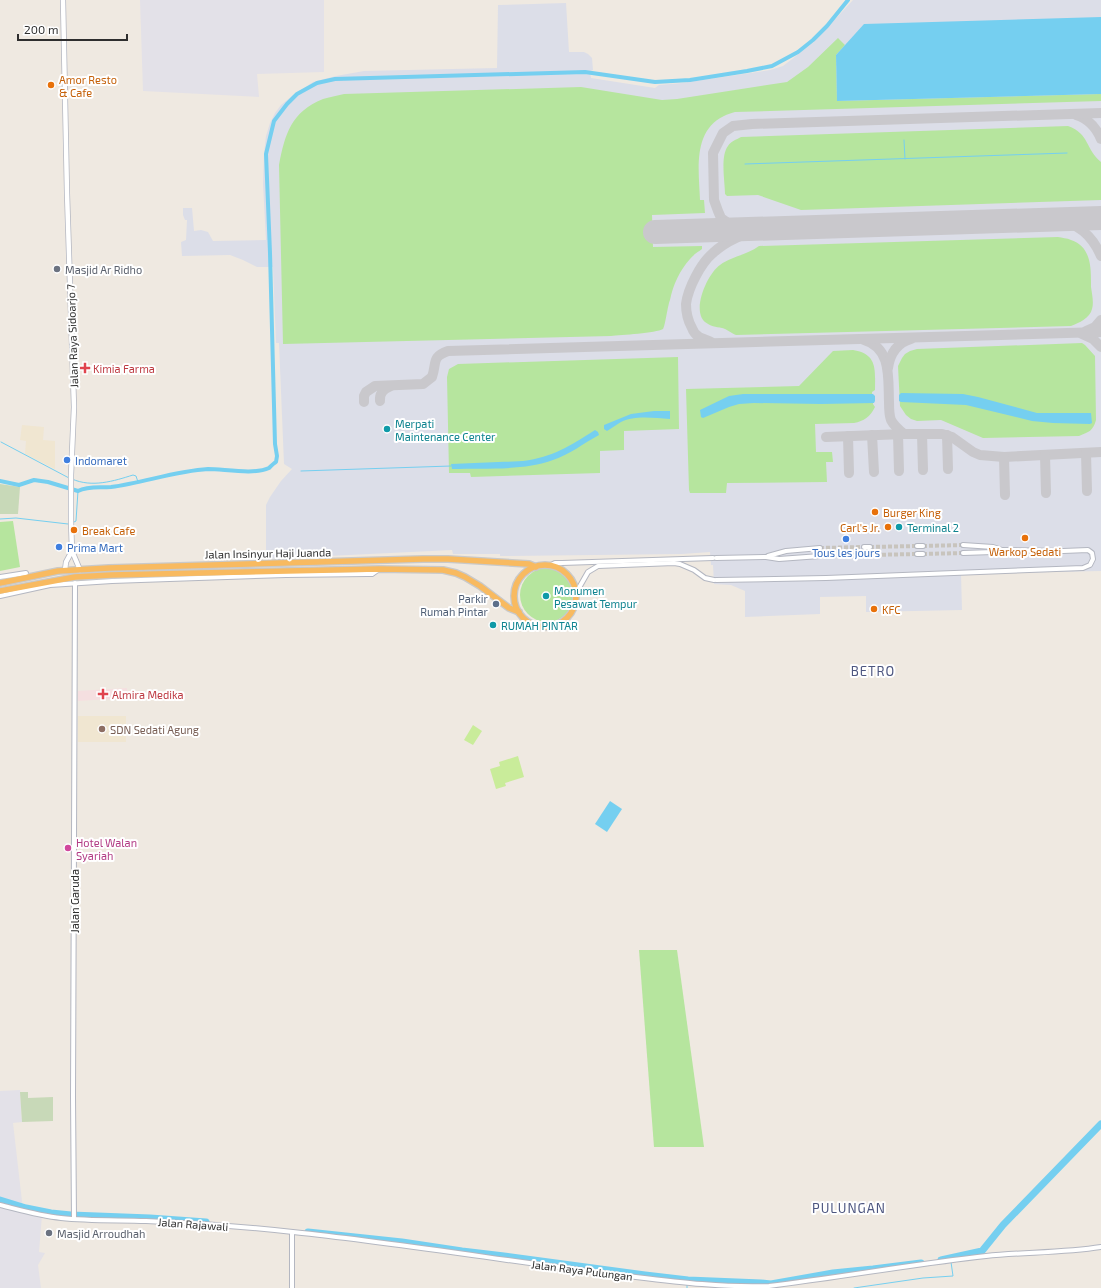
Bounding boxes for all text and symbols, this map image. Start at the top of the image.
scale bar [18,16,127,42]
text: 200 m [24,22,58,36]
place label: Amor Resto & Cafe [59,73,117,99]
marker: Amor Resto & Cafe [46,80,56,90]
place label: Masjid Ar Ridho [65,263,142,277]
marker: Masjid Ar Ridho [52,264,62,274]
street label: Jalan Raya Sidoarjo 7 [64,283,81,388]
place label: Kimia Farma [93,362,155,375]
marker: Kimia Farma [80,363,90,373]
place label: Merpati Maintenance Center [395,417,496,443]
marker: Merpati Maintenance Center [382,424,392,434]
place label: Indomaret [75,454,127,467]
marker: Indomaret [62,455,72,465]
place label: Burger King [883,506,941,519]
marker: Burger King [870,507,880,517]
place label: Carl's Jr. [840,521,880,534]
place label: Terminal 2 [907,521,959,534]
marker: Carl's Jr. [883,522,893,532]
marker: Terminal 2 [894,522,904,532]
place label: Break Cafe [82,524,135,537]
marker: Break Cafe [69,525,79,535]
marker: Warkop Sedati [1020,533,1030,543]
marker: Tous les jours [841,534,851,544]
place label: Prima Mart [67,541,123,554]
marker: Prima Mart [54,542,64,552]
street label: Jalan Insinyur Haji Juanda [205,545,331,562]
place label: Warkop Sedati [989,545,1061,558]
place label: Tous les jours [812,546,881,560]
place label: Monumen Pesawat Tempur [554,584,638,610]
marker: Monumen Pesawat Tempur [541,591,551,601]
place label: Parkir Rumah Pintar [420,592,489,618]
marker: Parkir Rumah Pintar [491,599,501,609]
place label: KFC [882,603,901,616]
marker: KFC [869,604,879,614]
place label: RUMAH PINTAR [501,619,578,632]
marker: RUMAH PINTAR [488,620,498,630]
district label: BETRO [851,663,895,679]
marker: Almira Medika [97,688,109,700]
place label: Almira Medika [112,688,184,701]
place label: SDN Sedati Agung [110,723,199,736]
marker: SDN Sedati Agung [97,724,107,734]
place label: Hotel Walan Syariah [76,836,137,862]
marker: Hotel Walan Syariah [63,843,73,853]
street label: Jalan Garuda [68,869,81,933]
district label: PULUNGAN [812,1200,886,1216]
street label: Jalan Rajawali [157,1215,229,1234]
place label: Masjid Arroudhah [57,1227,145,1241]
marker: Masjid Arroudhah [44,1228,54,1238]
street label: Jalan Raya Pulungan [530,1257,634,1283]

